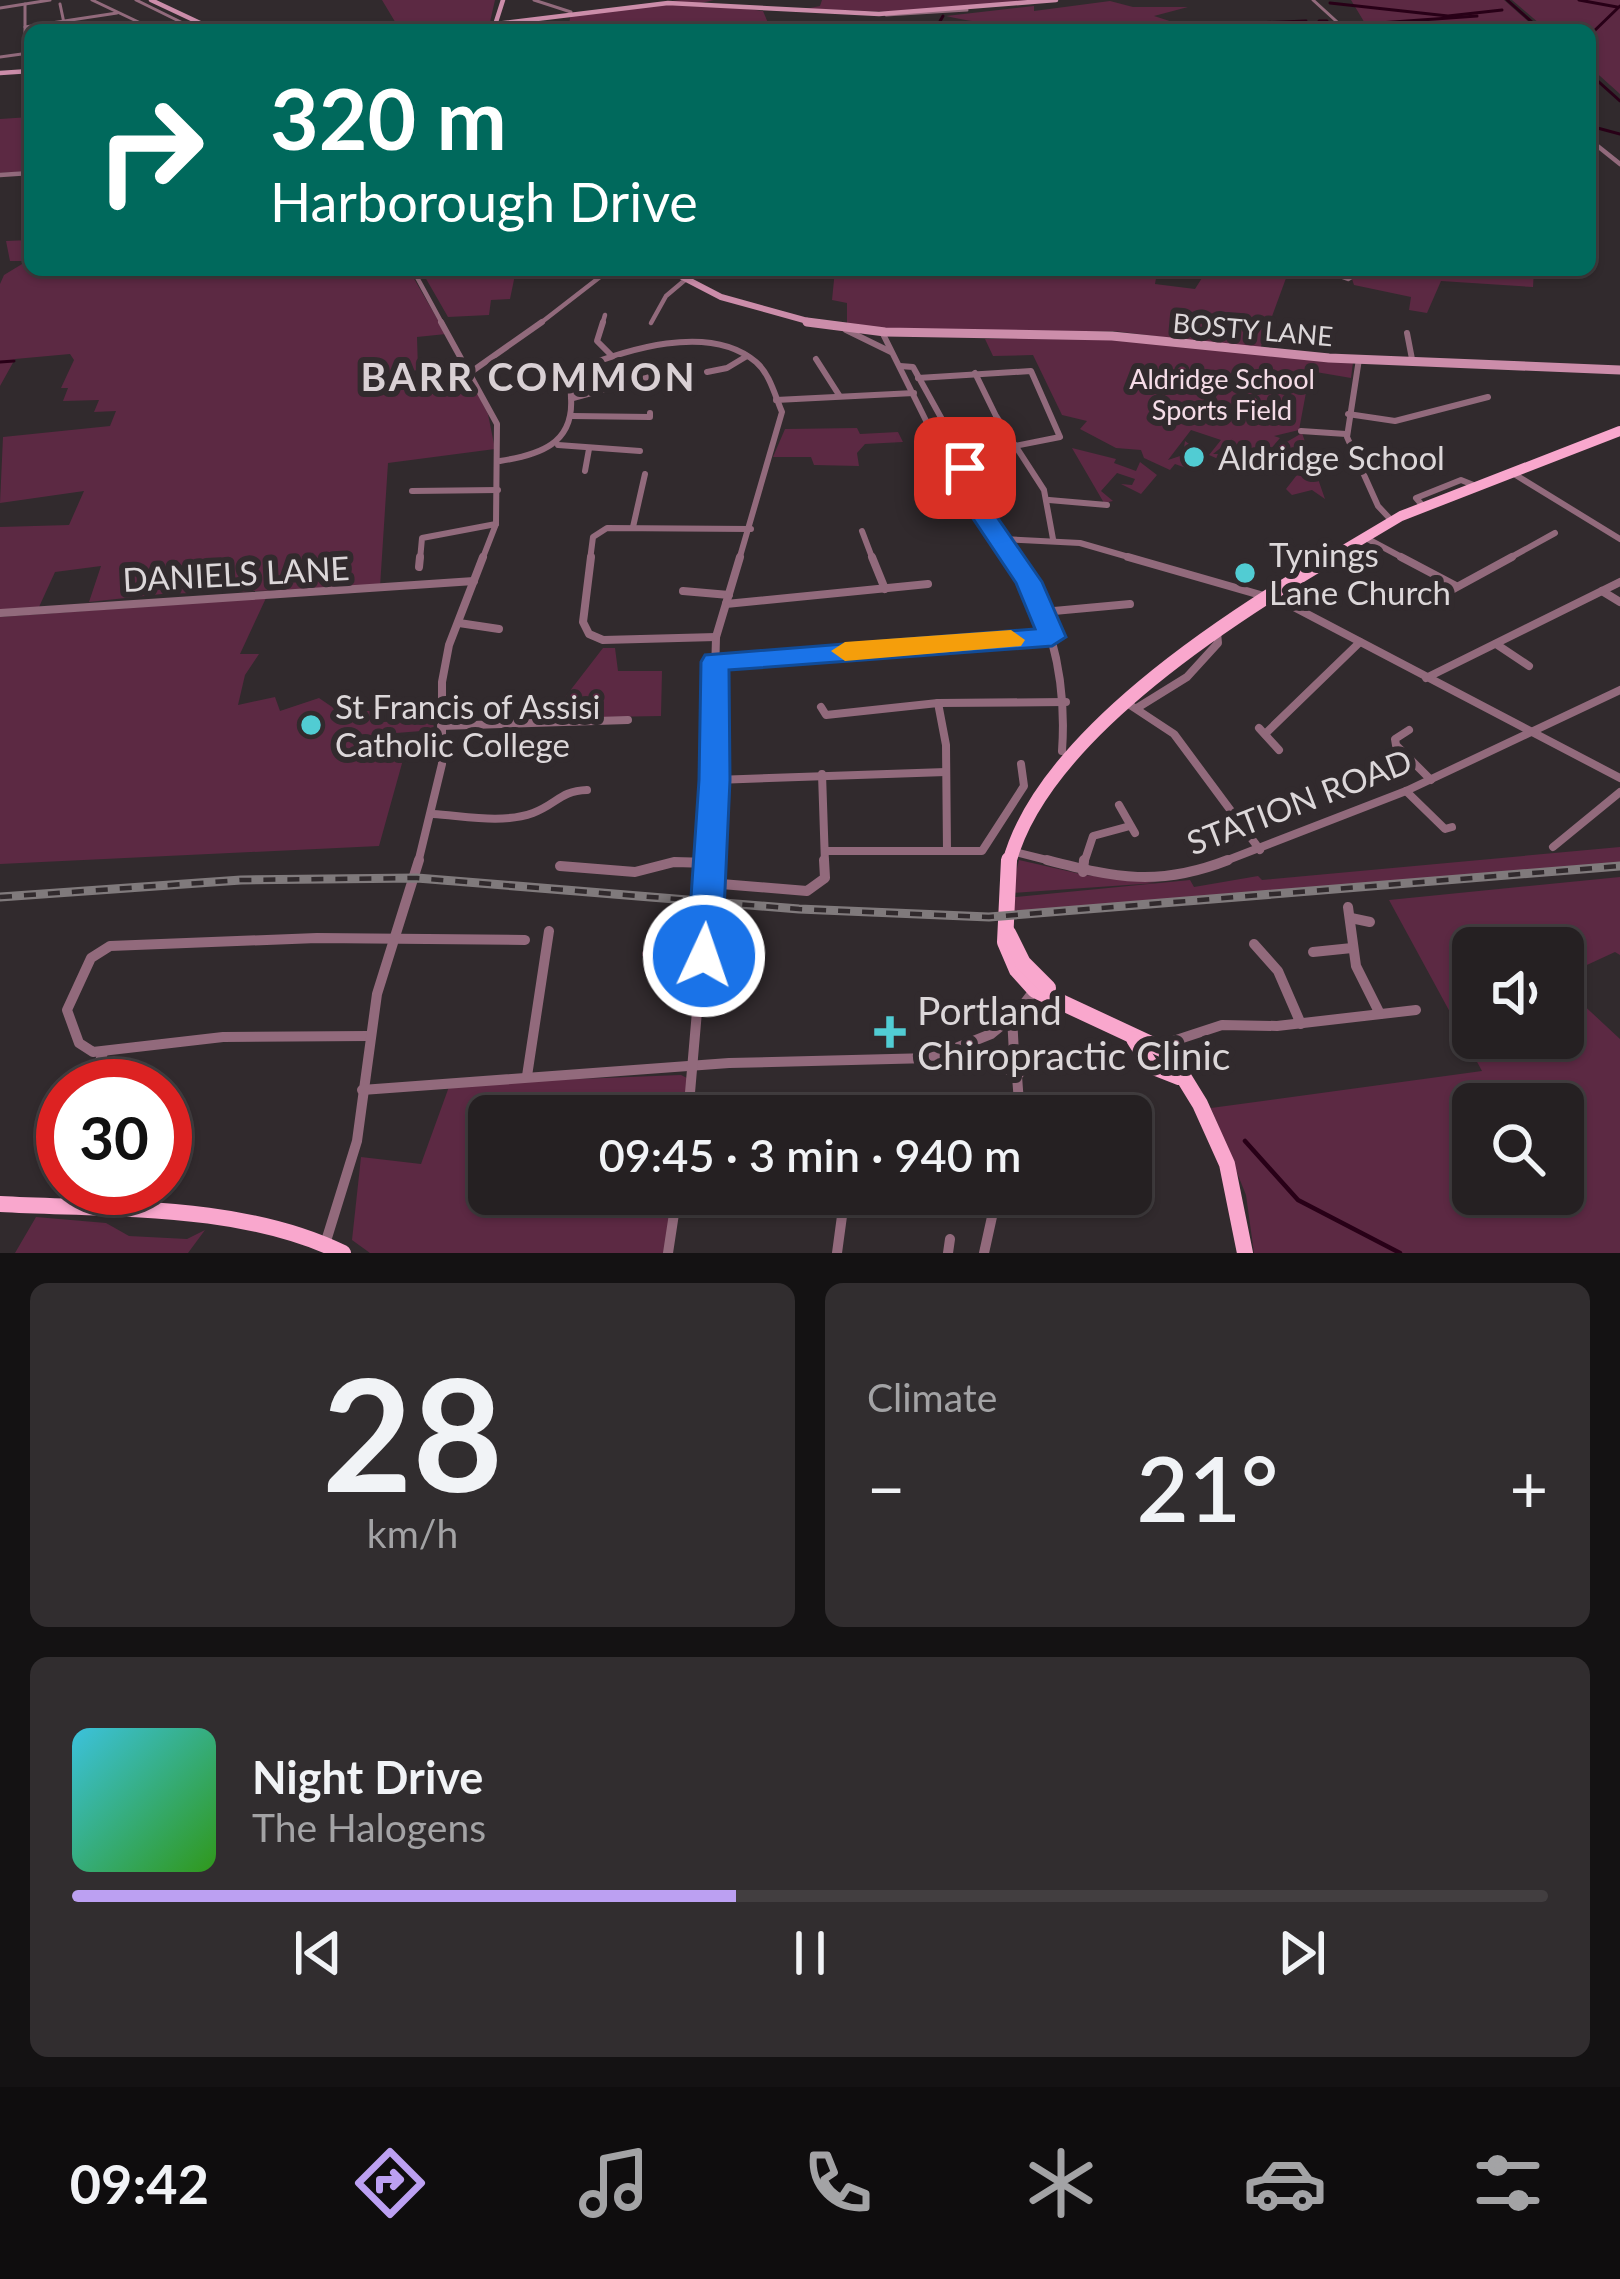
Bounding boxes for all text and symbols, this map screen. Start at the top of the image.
text: 320 m [270,67,507,168]
icon: right [72,72,228,228]
text: Harborough Drive [270,169,698,234]
street label: BOSTY LANE [1172,306,1334,352]
district label: BARR COMMON [361,353,697,399]
park label: Aldridge School Sports Field [1129,362,1315,426]
pin [914,417,1016,519]
icon: arrive [932,435,998,501]
place label: Aldridge School [1218,437,1445,477]
marker: Aldridge School [1181,444,1207,470]
place label: Tynings Lane Church [1269,534,1451,612]
street label: DANIELS LANE [122,547,350,599]
marker: Tynings Lane Church [1232,560,1258,586]
place label: St Francis of Assisi Catholic College [335,686,600,764]
marker: St Francis of Assisi Catholic College [298,712,324,738]
street label: STATION ROAD [1181,740,1417,862]
position arrow [641,893,767,1019]
map controls [1452,927,1584,1215]
button: sound [1452,927,1584,1059]
place label: Portland Chiropractic Clinic [917,987,1230,1078]
marker: Portland Chiropractic Clinic [874,1016,906,1048]
speed limit sign: 30 [36,1059,192,1215]
button: search [1452,1083,1584,1215]
text: 09:45 · 3 min · 940 m [599,1128,1021,1182]
text: 28 [322,1338,503,1525]
text: Climate [867,1374,997,1420]
text: 21° [1137,1433,1278,1541]
text: − [867,1448,905,1527]
text: + [1510,1448,1548,1527]
text: km/h [367,1510,458,1556]
text: Night Drive [252,1750,483,1804]
text: The Halogens [252,1804,486,1850]
icon: previous [285,1920,351,1986]
icon: pause [777,1920,843,1986]
icon: next [1269,1920,1335,1986]
icon: directions [348,2141,432,2225]
icon: music [572,2141,656,2225]
icon: phone [796,2141,880,2225]
icon: climate [1019,2141,1103,2225]
icon: car [1243,2141,1327,2225]
icon: filters [1466,2141,1550,2225]
text: 09:42 [70,2151,209,2216]

